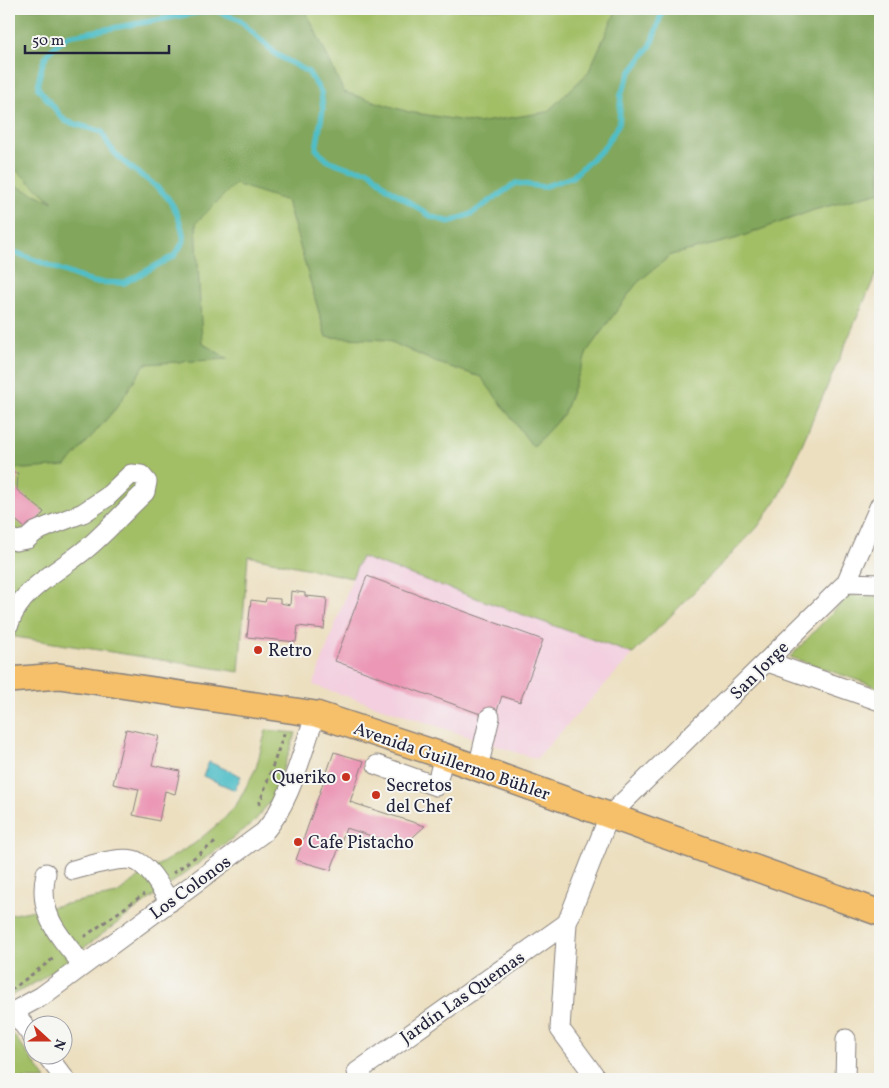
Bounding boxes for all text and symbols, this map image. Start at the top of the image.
scale bar [25,22,169,54]
text: 50 m [32,31,64,52]
street label: San Jorge [725,636,795,706]
place label: Retro [268,639,312,664]
marker: Retro [252,644,264,656]
street label: Avenida Guillermo Bühler [350,717,554,808]
place label: Queriko [272,766,336,791]
marker: Queriko [340,771,352,783]
place label: Secretos del Chef [386,774,453,820]
marker: Secretos del Chef [370,789,382,801]
place label: Cafe Pistacho [308,831,414,856]
marker: Cafe Pistacho [292,836,304,848]
street label: Los Colonos [145,850,237,926]
street label: Jardín Las Quemas [395,946,530,1051]
north arrow [22,1016,72,1066]
text: N [48,1036,69,1052]

